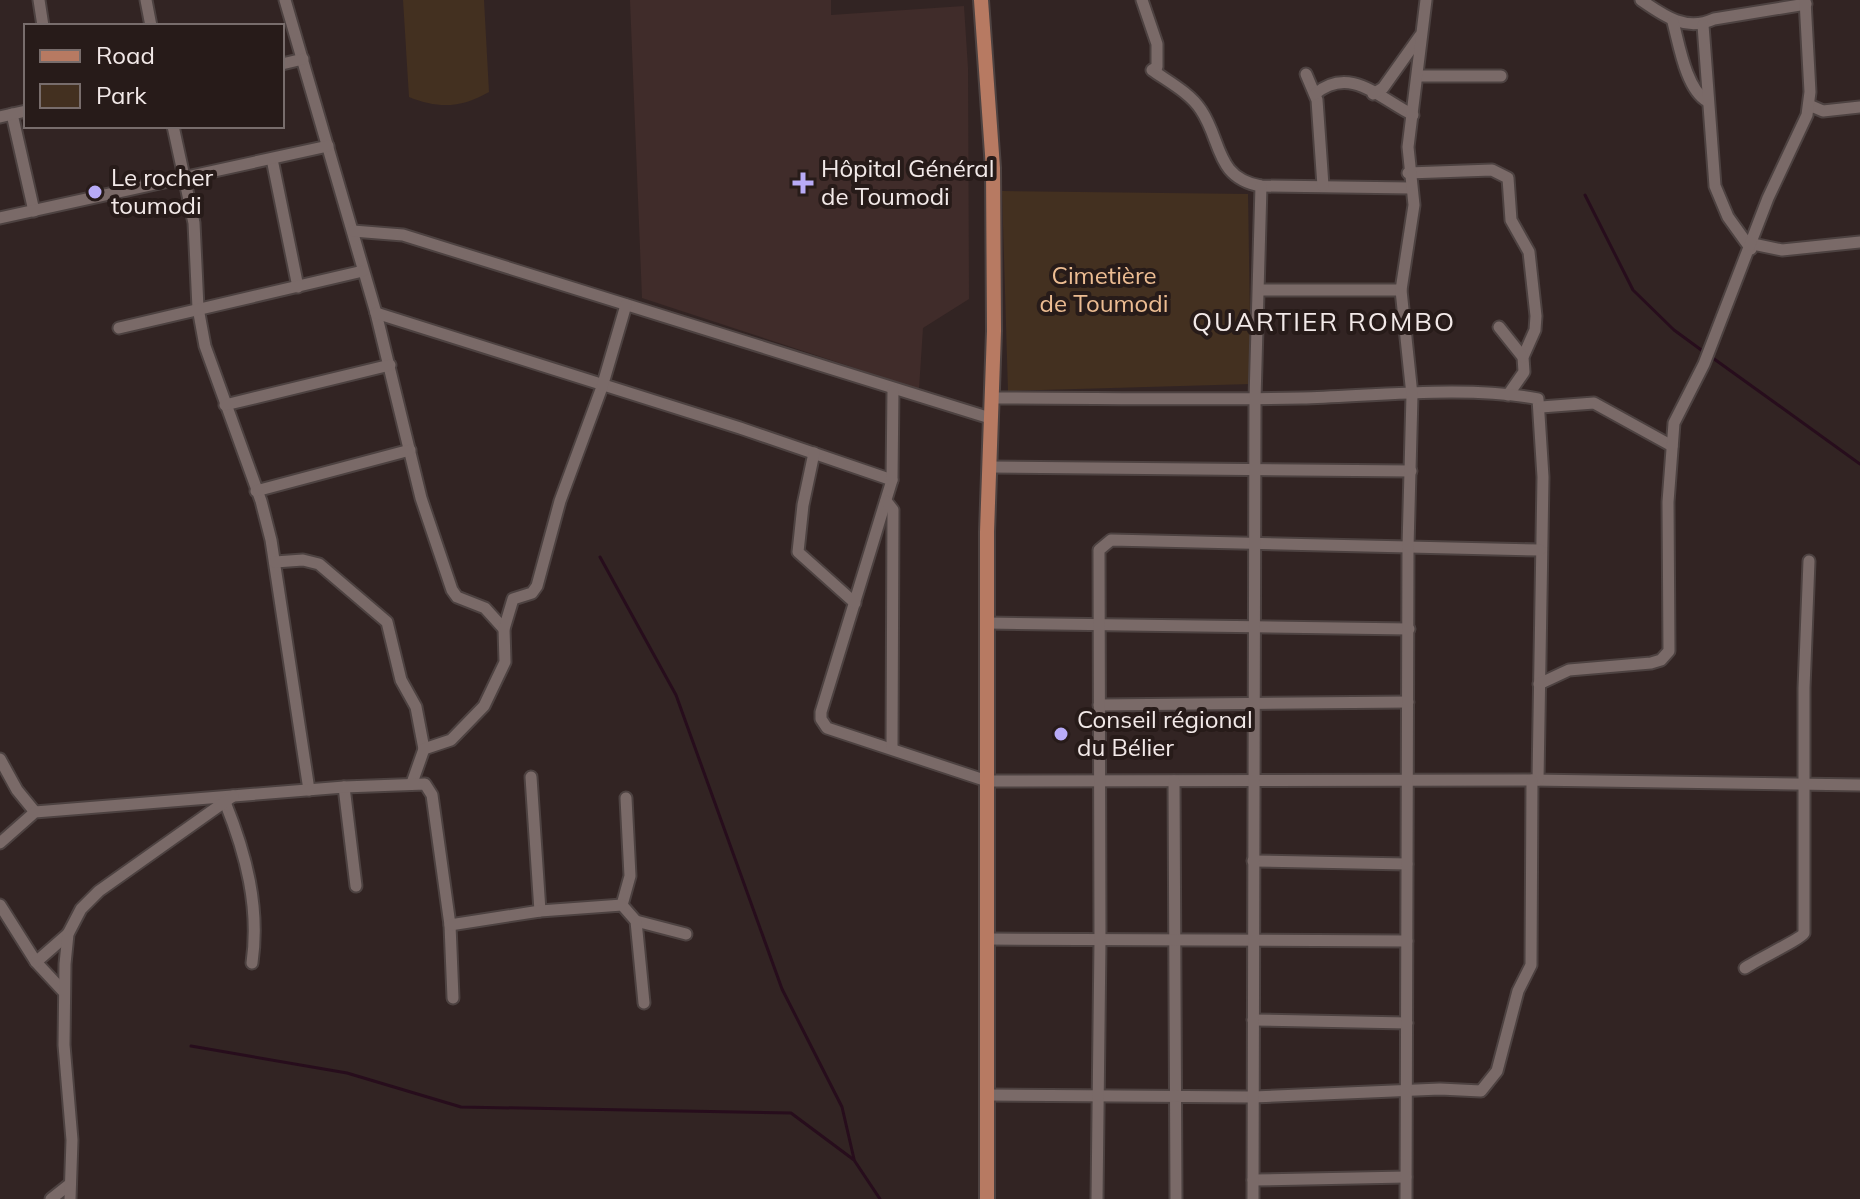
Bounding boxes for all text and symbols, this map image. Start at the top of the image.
legend [24,24,284,128]
text: Road [96,40,155,70]
text: Park [96,80,147,110]
place label: Hôpital Général de Toumodi [821,153,994,211]
place label: Le rocher toumodi [111,162,214,220]
marker: Hôpital Général de Toumodi [792,172,814,194]
marker: Le rocher toumodi [86,183,104,201]
park label: Cimetière de Toumodi [1040,260,1168,318]
district label: QUARTIER ROMBO [1192,305,1456,338]
place label: Conseil régional du Bélier [1077,704,1253,762]
marker: Conseil régional du Bélier [1052,725,1070,743]

